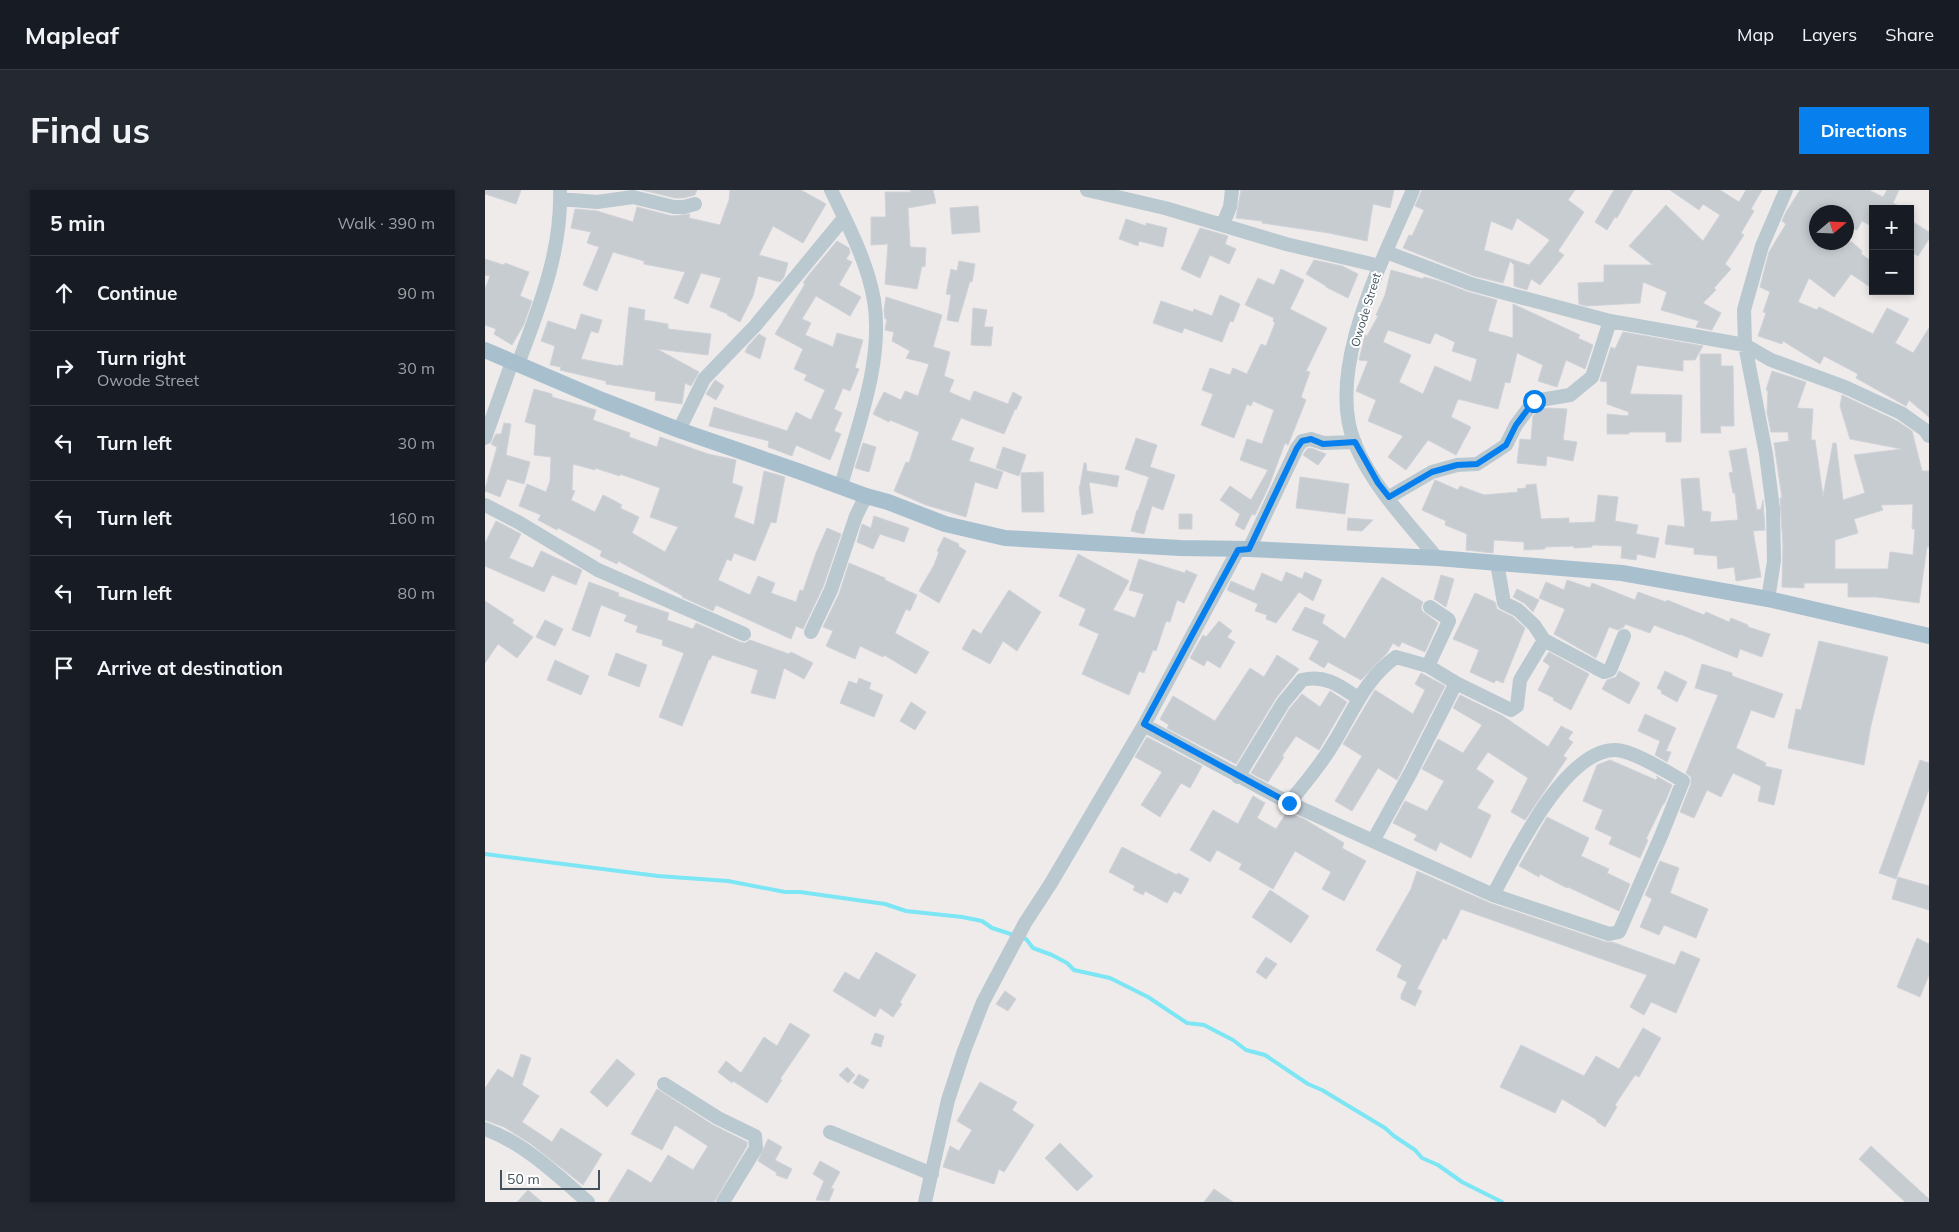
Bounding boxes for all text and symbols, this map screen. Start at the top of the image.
text: Mapleaf [25,20,119,50]
text: Map [1737,23,1774,46]
text: Layers [1802,23,1857,46]
text: Share [1885,23,1934,46]
button: Directions [1799,107,1929,154]
text: Find us [30,108,150,152]
north arrow [1809,205,1854,250]
map controls [1869,205,1914,295]
button: + [1869,205,1914,250]
text: 5 min [50,210,105,236]
text: Walk · 390 m [337,213,435,233]
button: − [1869,250,1914,295]
street label: Owode Street [1347,271,1384,349]
icon: ahead [50,279,78,307]
text: Continue [97,281,177,305]
text: 90 m [398,283,435,303]
text: Turn right [97,346,186,370]
icon: right [50,354,78,382]
text: 30 m [398,358,435,378]
text: Owode Street [97,370,199,390]
route start [1523,390,1546,413]
icon: left [50,429,78,457]
text: Turn left [97,431,172,455]
text: 30 m [398,433,435,453]
icon: left [50,504,78,532]
text: Turn left [97,506,172,530]
text: 160 m [388,508,435,528]
icon: left [50,579,78,607]
text: Turn left [97,581,172,605]
text: 80 m [398,583,435,603]
icon: arrive [50,654,78,682]
text: Arrive at destination [97,656,283,680]
route end [1278,792,1301,815]
scale bar [500,1167,600,1190]
text: 50 m [507,1170,540,1188]

